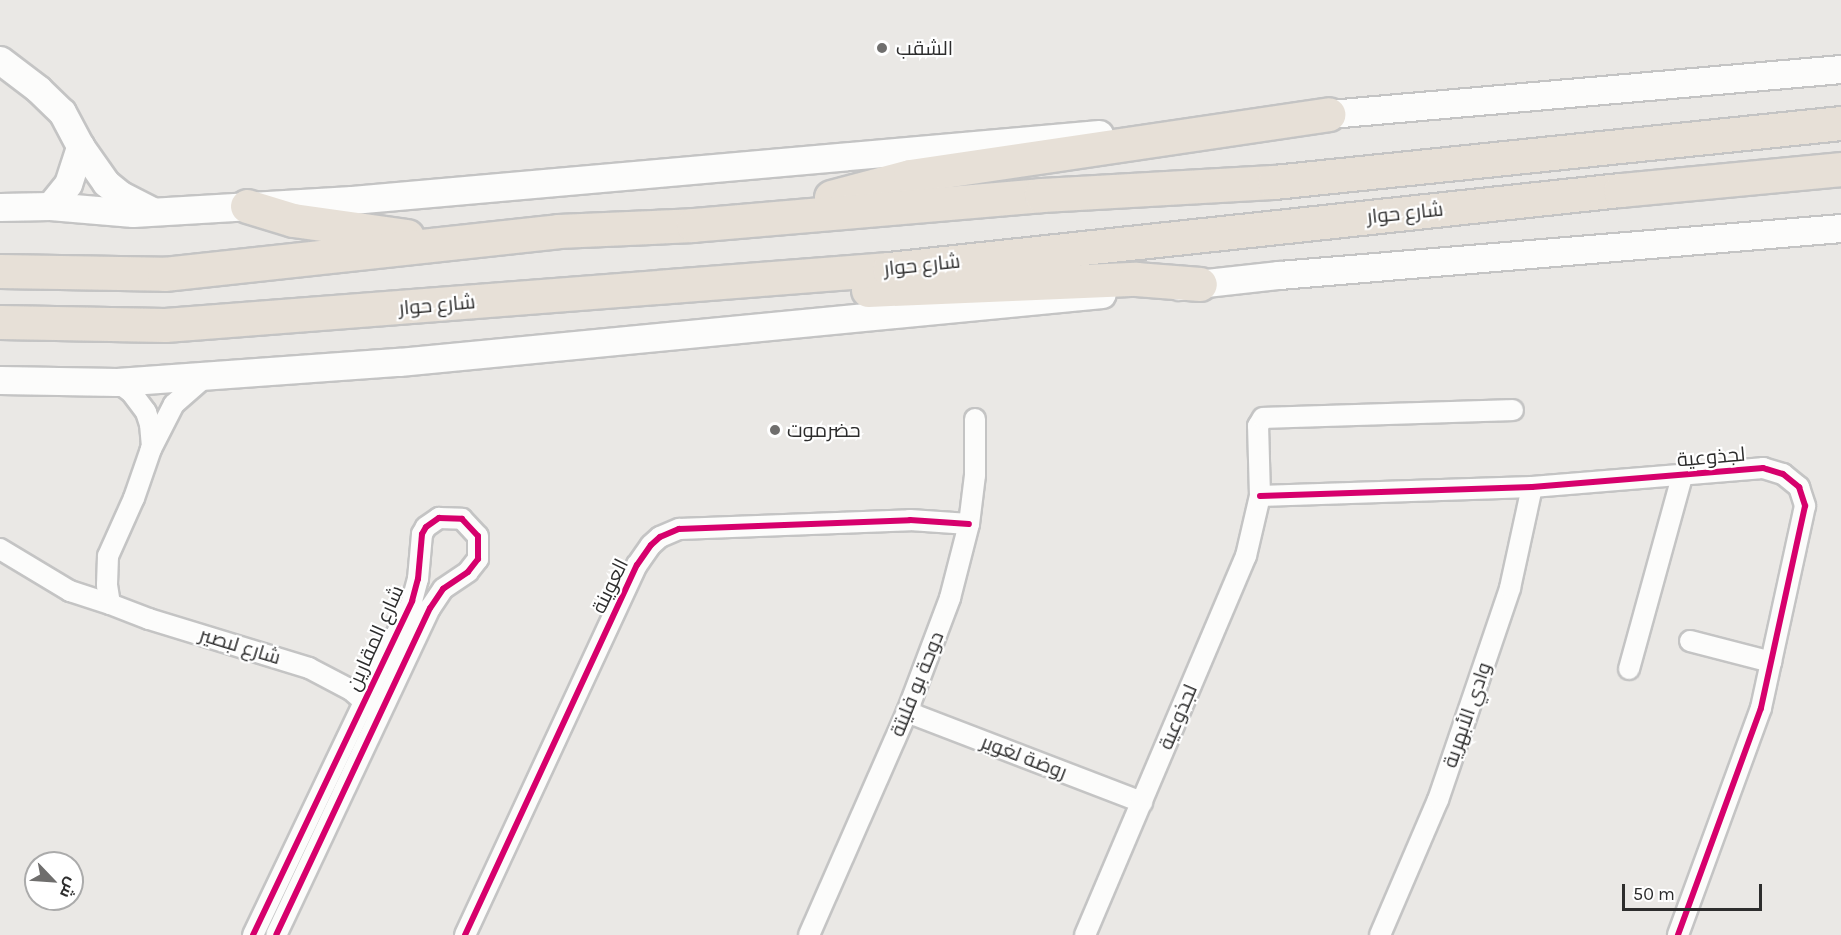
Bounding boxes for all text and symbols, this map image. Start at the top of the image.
place label: الشقب [896,36,953,60]
marker: الشقب [873,39,891,57]
street label: شارع حوار [1366,197,1444,229]
street label: شارع حوار [883,249,961,281]
street label: شارع حوار [398,290,476,320]
place label: حضرموت [787,418,861,442]
marker: حضرموت [768,423,782,437]
street label: لجذوعية [1676,442,1746,472]
street label: العوينة [587,555,633,617]
street label: شارع المقارين [341,582,409,694]
street label: شارع لبصير [196,622,284,670]
street label: دوحة بو فليتة [885,628,949,740]
street label: وادي الأبهرية [1438,659,1496,771]
street label: لجذوعية [1154,681,1202,753]
street label: روضة لغوير [978,730,1070,784]
north arrow [24,851,84,911]
scale bar [1625,872,1764,910]
text: ش [56,875,82,901]
text: 50 m [1633,883,1675,905]

